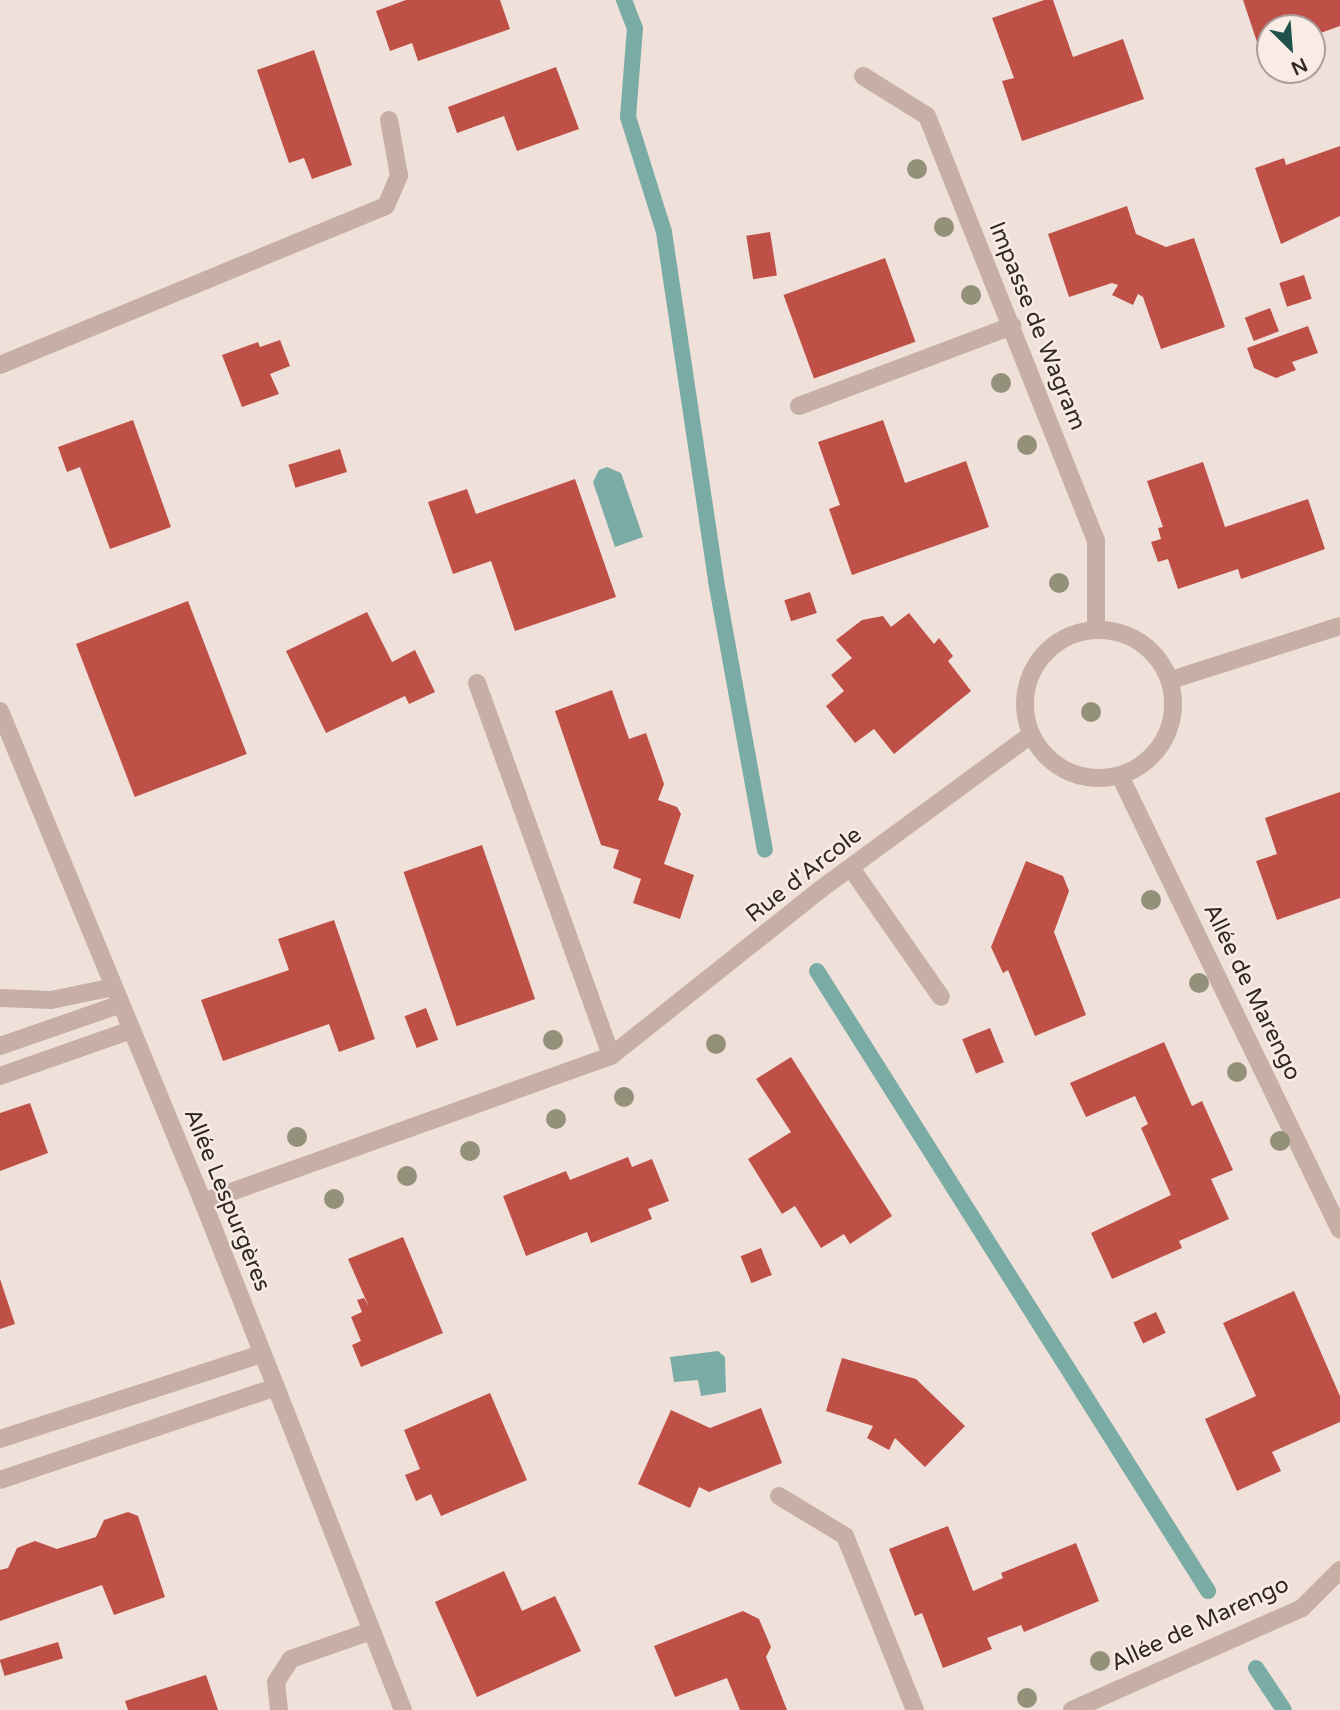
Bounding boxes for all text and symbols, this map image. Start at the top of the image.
north arrow [1256,14,1326,84]
text: N [1287,53,1311,79]
street label: Impasse de Wagram [983,218,1091,434]
street label: Rue d'Arcole [741,821,867,929]
street label: Allée de Marengo [1197,899,1307,1085]
street label: Allée Lespurgères [178,1105,276,1295]
street label: Allée de Marengo [1107,1571,1293,1677]

